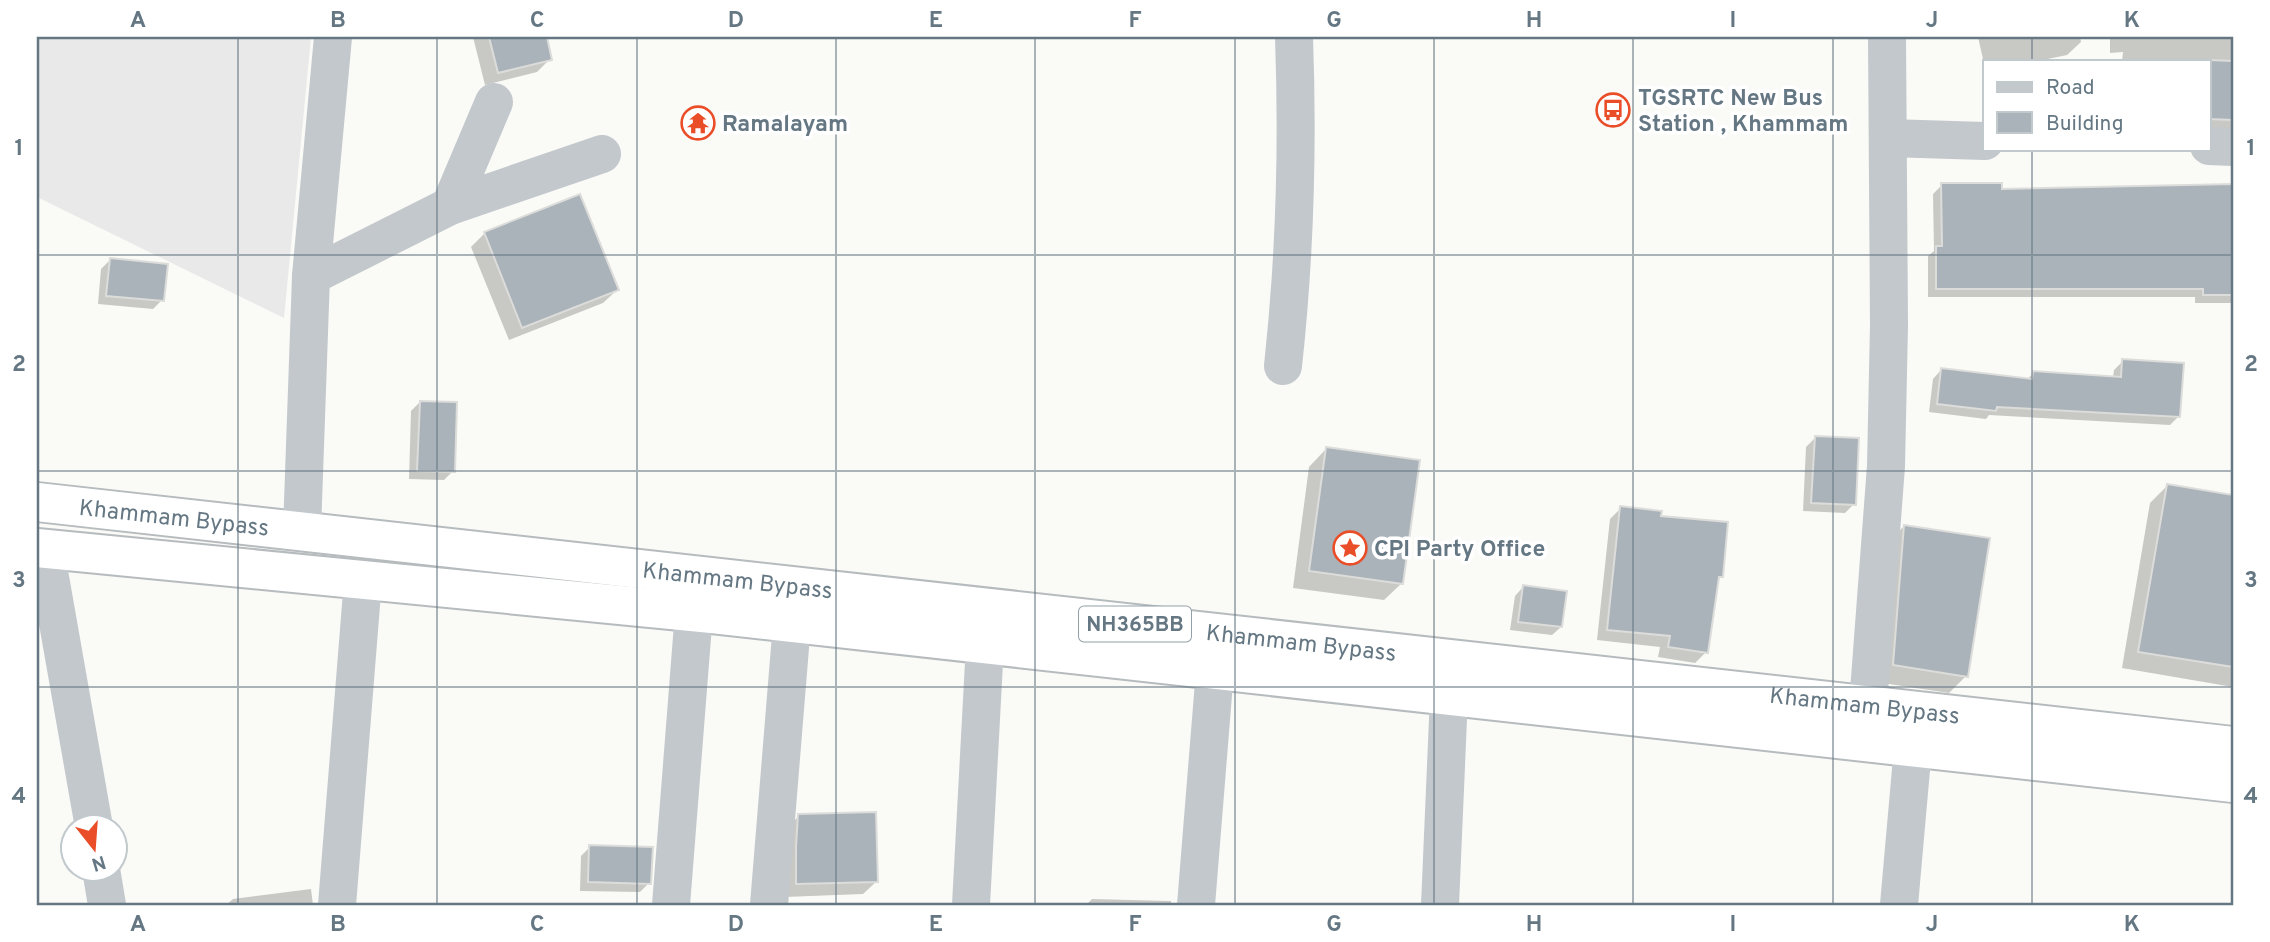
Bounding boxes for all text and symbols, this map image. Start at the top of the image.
text: A [130,7,146,36]
text: B [330,7,346,36]
text: C [530,7,544,36]
text: D [728,7,744,36]
text: E [929,7,943,36]
text: F [1128,7,1142,36]
text: G [1326,7,1342,36]
text: H [1526,7,1542,36]
text: I [1730,7,1736,36]
text: J [1926,7,1938,36]
text: K [2124,7,2140,36]
legend [1983,60,2210,150]
text: Road [2046,75,2095,102]
place label: TGSRTC New Bus Station , Khammam [1638,85,1848,140]
bus stop icon: TGSRTC New Bus Station , Khammam [1594,91,1632,129]
temple icon: Ramalayam [679,104,717,142]
place label: Ramalayam [722,111,848,140]
text: Building [2046,111,2124,138]
text: 1 [14,135,24,164]
text: 1 [2246,135,2256,164]
text: 2 [12,351,26,380]
text: 2 [2244,351,2258,380]
street label: Khammam Bypass [77,495,271,545]
place icon: CPI Party Office [1331,529,1369,567]
place label: CPI Party Office [1374,536,1545,565]
street label: Khammam Bypass [641,557,834,607]
text: 3 [12,567,26,596]
text: 3 [2244,567,2258,596]
road number: NH365BB [1079,606,1191,642]
street label: Khammam Bypass [1204,620,1398,670]
street label: Khammam Bypass [1768,683,1961,733]
text: 4 [12,783,26,812]
text: 4 [2244,783,2258,812]
north arrow [60,813,130,883]
text: N [88,849,108,876]
text: A [130,911,146,940]
text: B [330,911,346,940]
text: C [530,911,544,940]
text: D [728,911,744,940]
text: E [929,911,943,940]
text: F [1128,911,1142,940]
text: G [1326,911,1342,940]
text: H [1526,911,1542,940]
text: I [1730,911,1736,940]
text: J [1926,911,1938,940]
text: K [2124,911,2140,940]

